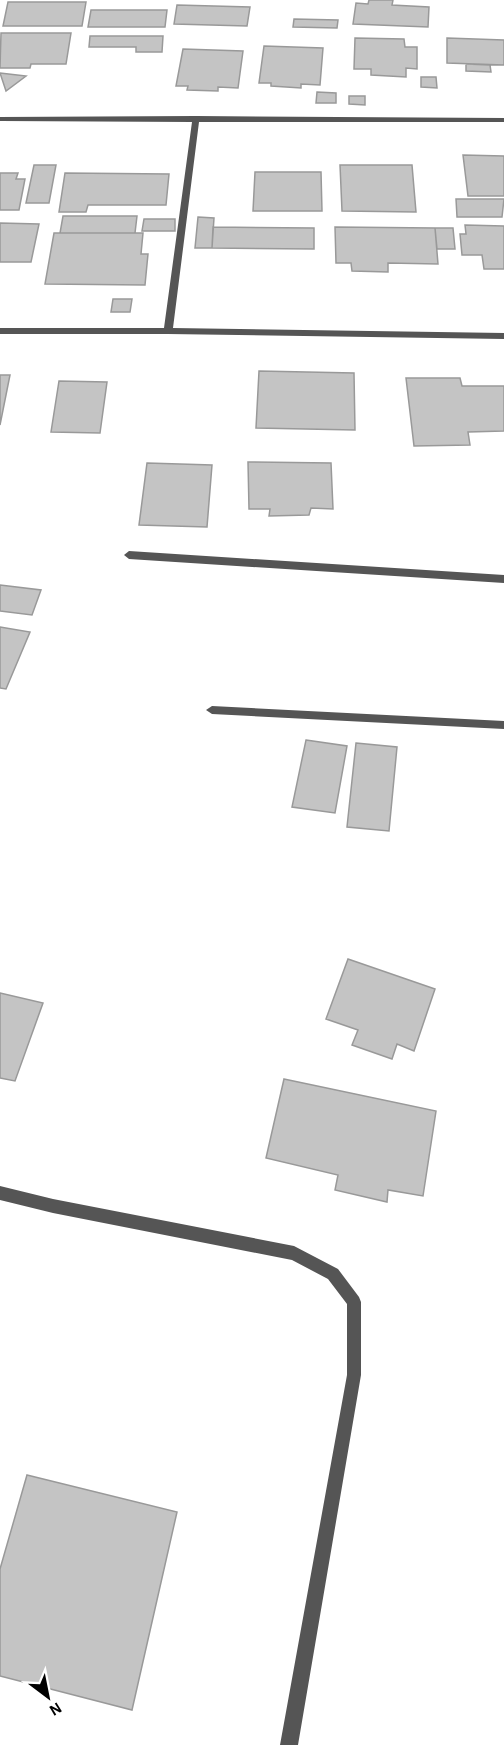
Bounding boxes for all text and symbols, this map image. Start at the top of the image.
north arrow [18,1667,78,1727]
text: N [46,1699,64,1719]

